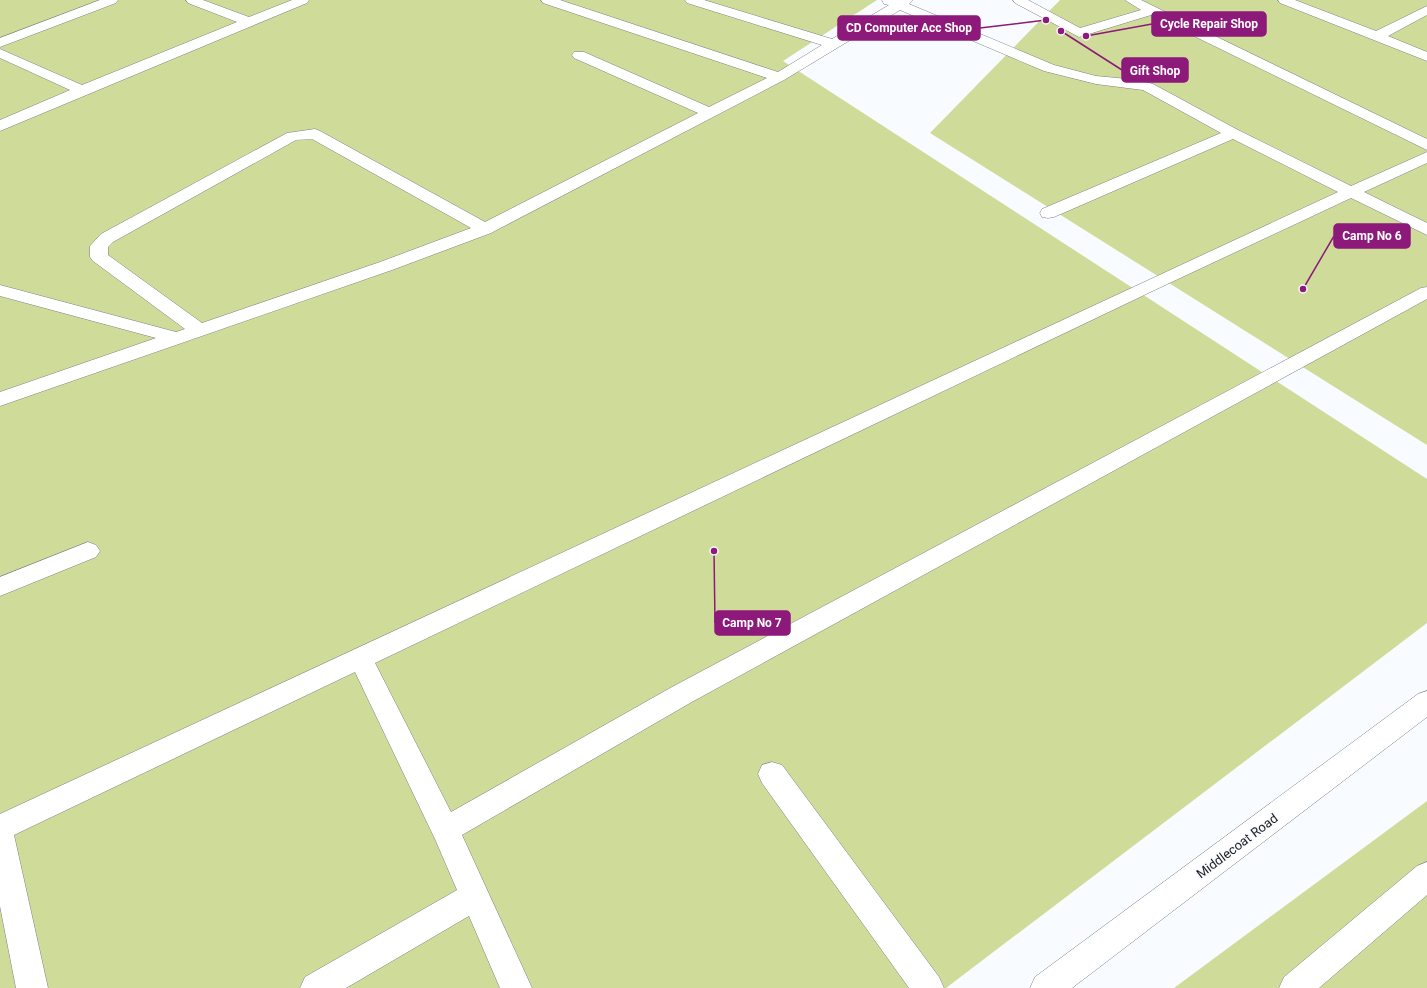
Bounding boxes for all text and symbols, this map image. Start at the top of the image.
callout: Cycle Repair Shop [1152,12,1266,36]
callout: CD Computer Acc Shop [838,16,980,40]
text: Cycle Repair Shop [1160,17,1258,31]
text: CD Computer Acc Shop [846,21,972,35]
callout: Gift Shop [1122,58,1188,82]
text: Gift Shop [1130,64,1180,78]
callout: Camp No 6 [1334,224,1410,248]
text: Camp No 6 [1342,229,1402,243]
callout: Camp No 7 [715,611,790,635]
text: Camp No 7 [722,616,782,630]
street label: Middlecoat Road [1193,811,1281,881]

